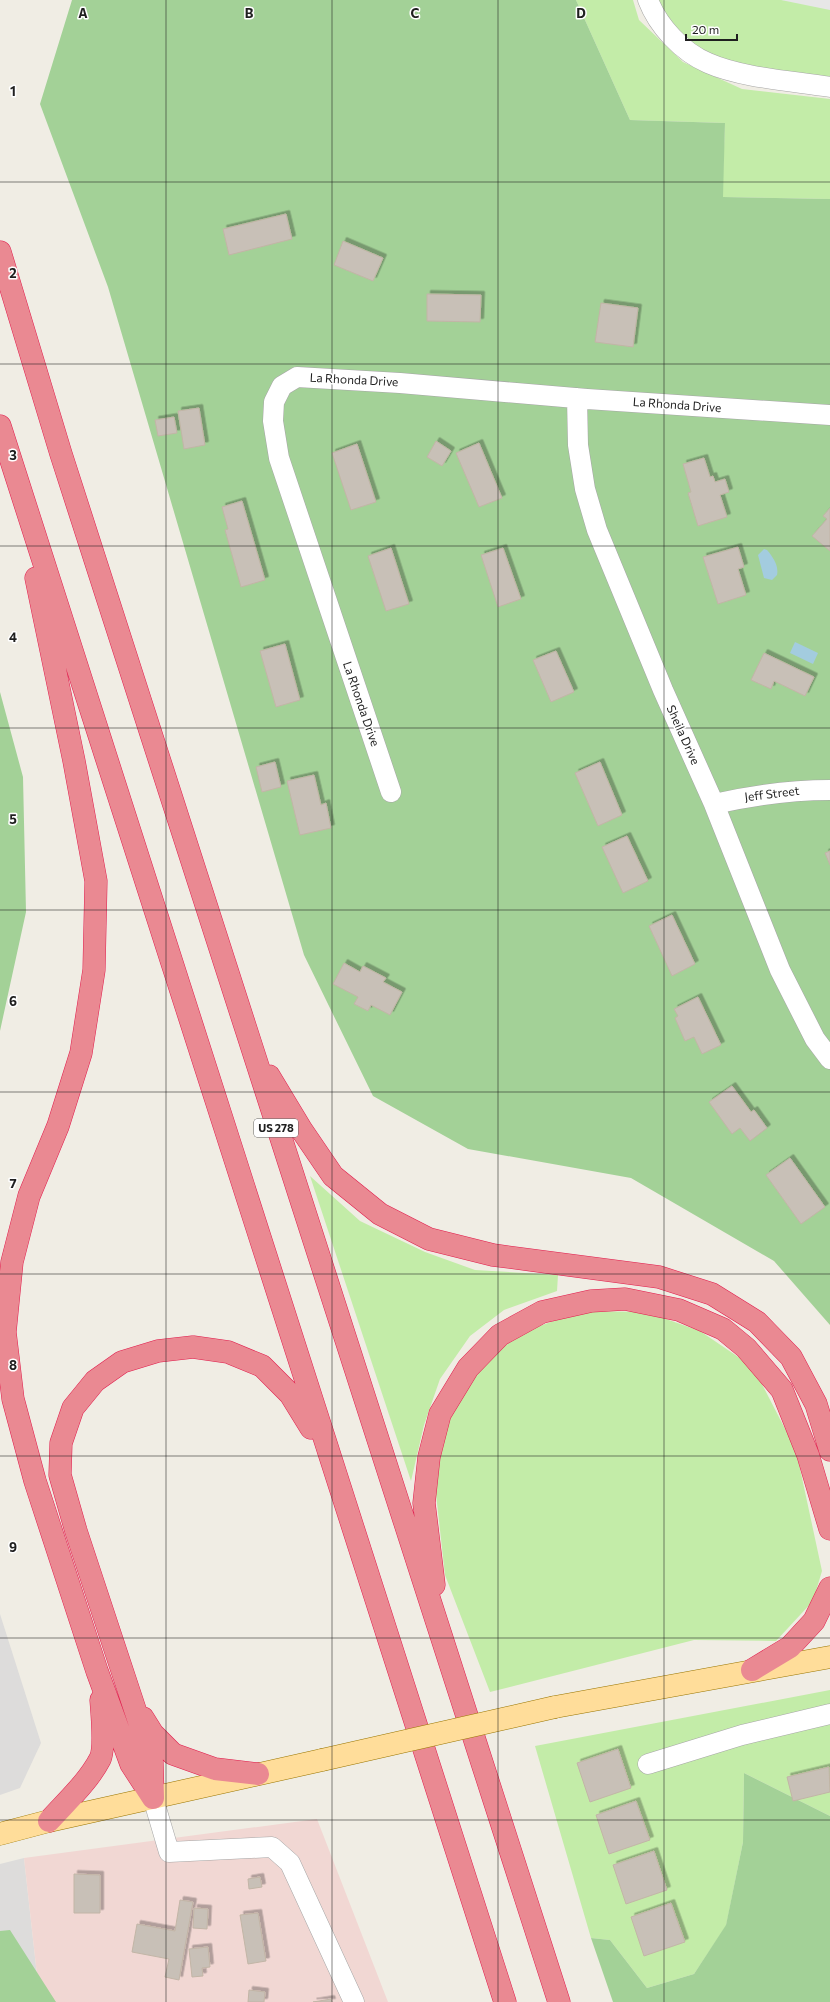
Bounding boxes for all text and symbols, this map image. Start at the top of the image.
text: A [78,5,88,21]
text: B [245,5,254,21]
text: C [411,5,420,21]
text: D [576,5,586,21]
scale bar [686,16,737,42]
text: 20 m [692,22,719,36]
text: 1 [10,83,16,99]
text: 2 [9,265,17,281]
street label: La Rhonda Drive [309,370,399,388]
street label: La Rhonda Drive [632,394,722,414]
text: 3 [9,447,17,463]
text: 4 [9,629,17,645]
street label: La Rhonda Drive [341,659,383,748]
street label: Sheila Drive [665,703,703,767]
street label: Jeff Street [744,783,800,804]
text: 5 [9,811,17,827]
text: 6 [9,993,17,1009]
road number: US 278 [254,1119,298,1137]
text: 7 [9,1175,17,1191]
text: 8 [9,1357,17,1373]
text: 9 [9,1539,17,1555]

